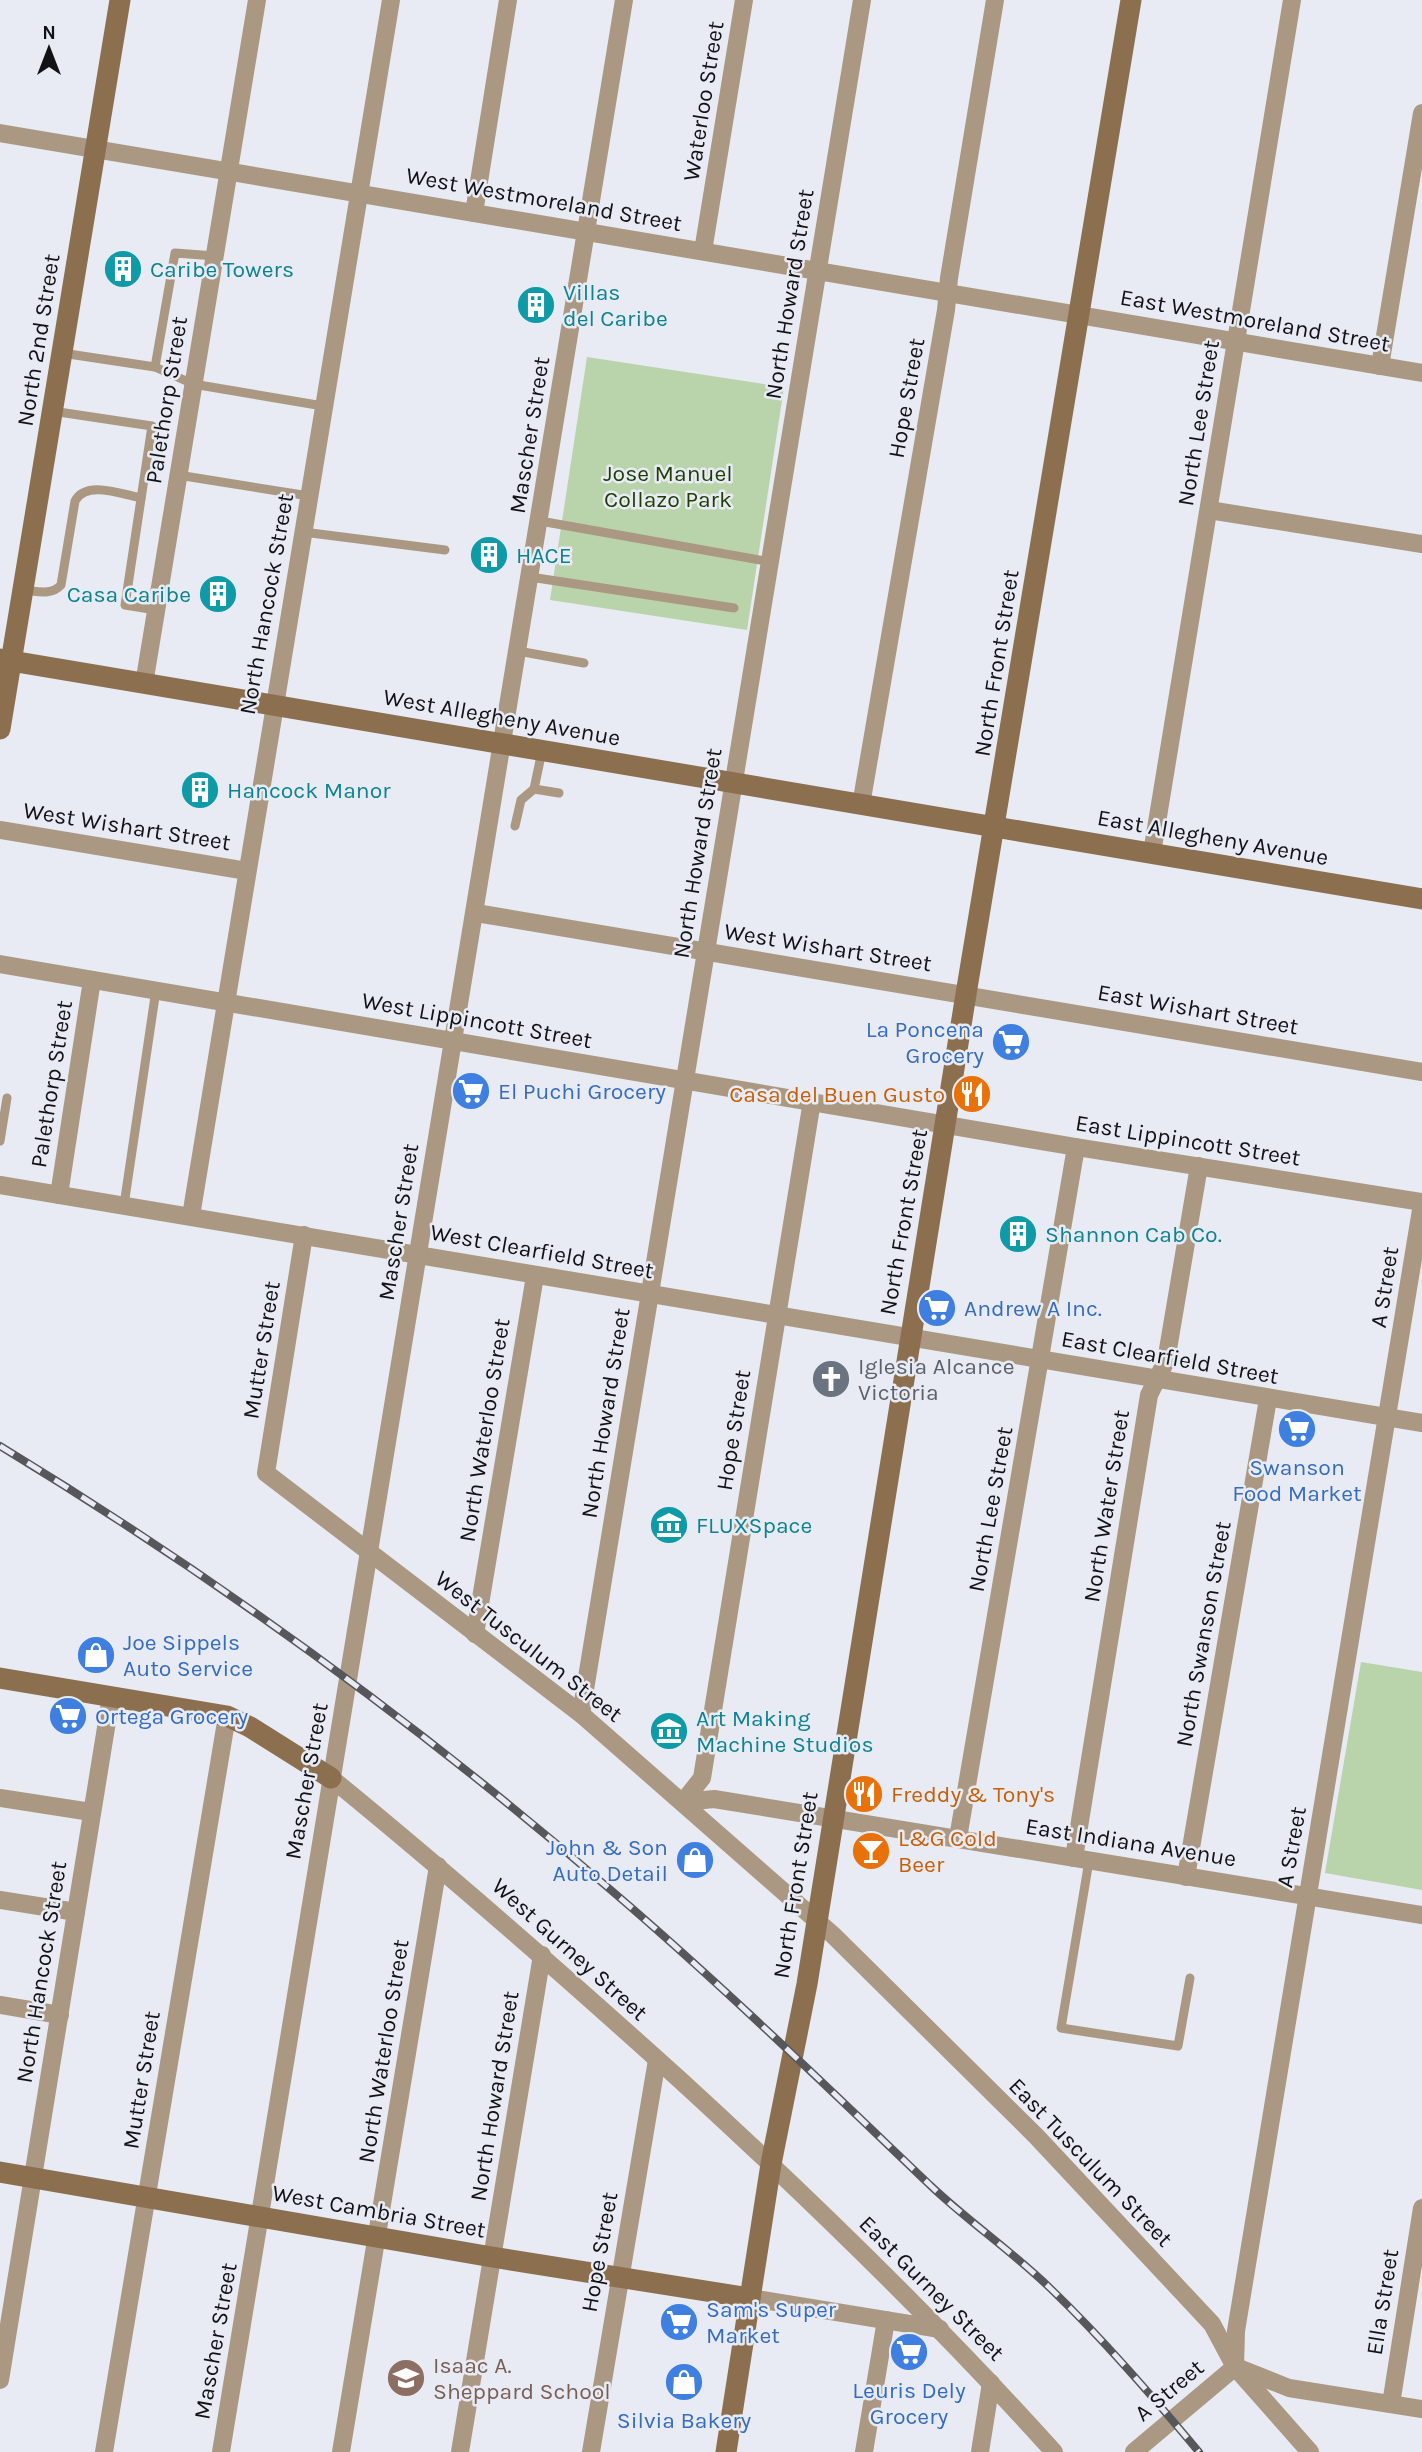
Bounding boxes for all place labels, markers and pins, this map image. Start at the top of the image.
building icon: Caribe Towers [102,248,144,290]
place label: Caribe Towers [150,256,294,283]
place label: Villas del Caribe [563,279,668,332]
building icon: Villas del Caribe [515,284,557,326]
building icon: HACE [468,534,510,576]
place label: HACE [516,542,572,569]
building icon: Casa Caribe [197,573,239,615]
place label: Casa Caribe [67,581,191,608]
building icon: Hancock Manor [179,769,221,811]
place label: Hancock Manor [227,777,391,804]
place label: La Poncena Grocery [866,1016,984,1069]
supermarket icon: La Poncena Grocery [990,1021,1032,1063]
supermarket icon: El Puchi Grocery [450,1070,492,1112]
restaurant icon: Casa del Buen Gusto [951,1073,993,1115]
place label: El Puchi Grocery [498,1078,666,1105]
place label: Casa del Buen Gusto [729,1081,945,1108]
building icon: Shannon Cab Co. [997,1213,1039,1255]
place label: Shannon Cab Co. [1045,1221,1222,1248]
supermarket icon: Andrew A Inc. [916,1287,958,1329]
place label: Andrew A Inc. [964,1295,1102,1322]
place label: Iglesia Alcance Victoria [858,1353,1014,1406]
church icon: Iglesia Alcance Victoria [810,1358,852,1400]
supermarket icon: Swanson Food Market [1276,1408,1318,1450]
place label: Swanson Food Market [1232,1454,1362,1507]
museum icon: FLUXSpace [648,1504,690,1546]
place label: FLUXSpace [696,1512,812,1539]
place label: Joe Sippels Auto Service [123,1629,253,1682]
shop icon: Joe Sippels Auto Service [75,1634,117,1676]
supermarket icon: Ortega Grocery [47,1695,89,1737]
place label: Ortega Grocery [95,1703,248,1730]
place label: Art Making Machine Studios [696,1705,874,1758]
museum icon: Art Making Machine Studios [648,1710,690,1752]
restaurant icon: Freddy & Tony's [843,1773,885,1815]
place label: Freddy & Tony's [891,1781,1055,1808]
place label: L&G Cold Beer [898,1825,997,1878]
bar icon: L&G Cold Beer [850,1830,892,1872]
place label: John & Son Auto Detail [546,1834,668,1887]
shop icon: John & Son Auto Detail [674,1839,716,1881]
place label: Sam's Super Market [706,2296,837,2349]
supermarket icon: Sam's Super Market [658,2301,700,2343]
supermarket icon: Leuris Dely Grocery [888,2331,930,2373]
place label: Isaac A. Sheppard School [433,2352,611,2405]
school or university icon: Isaac A. Sheppard School [385,2357,427,2399]
shop icon: Silvia Bakery [663,2361,705,2403]
place label: Leuris Dely Grocery [852,2377,966,2430]
place label: Silvia Bakery [617,2407,752,2434]

